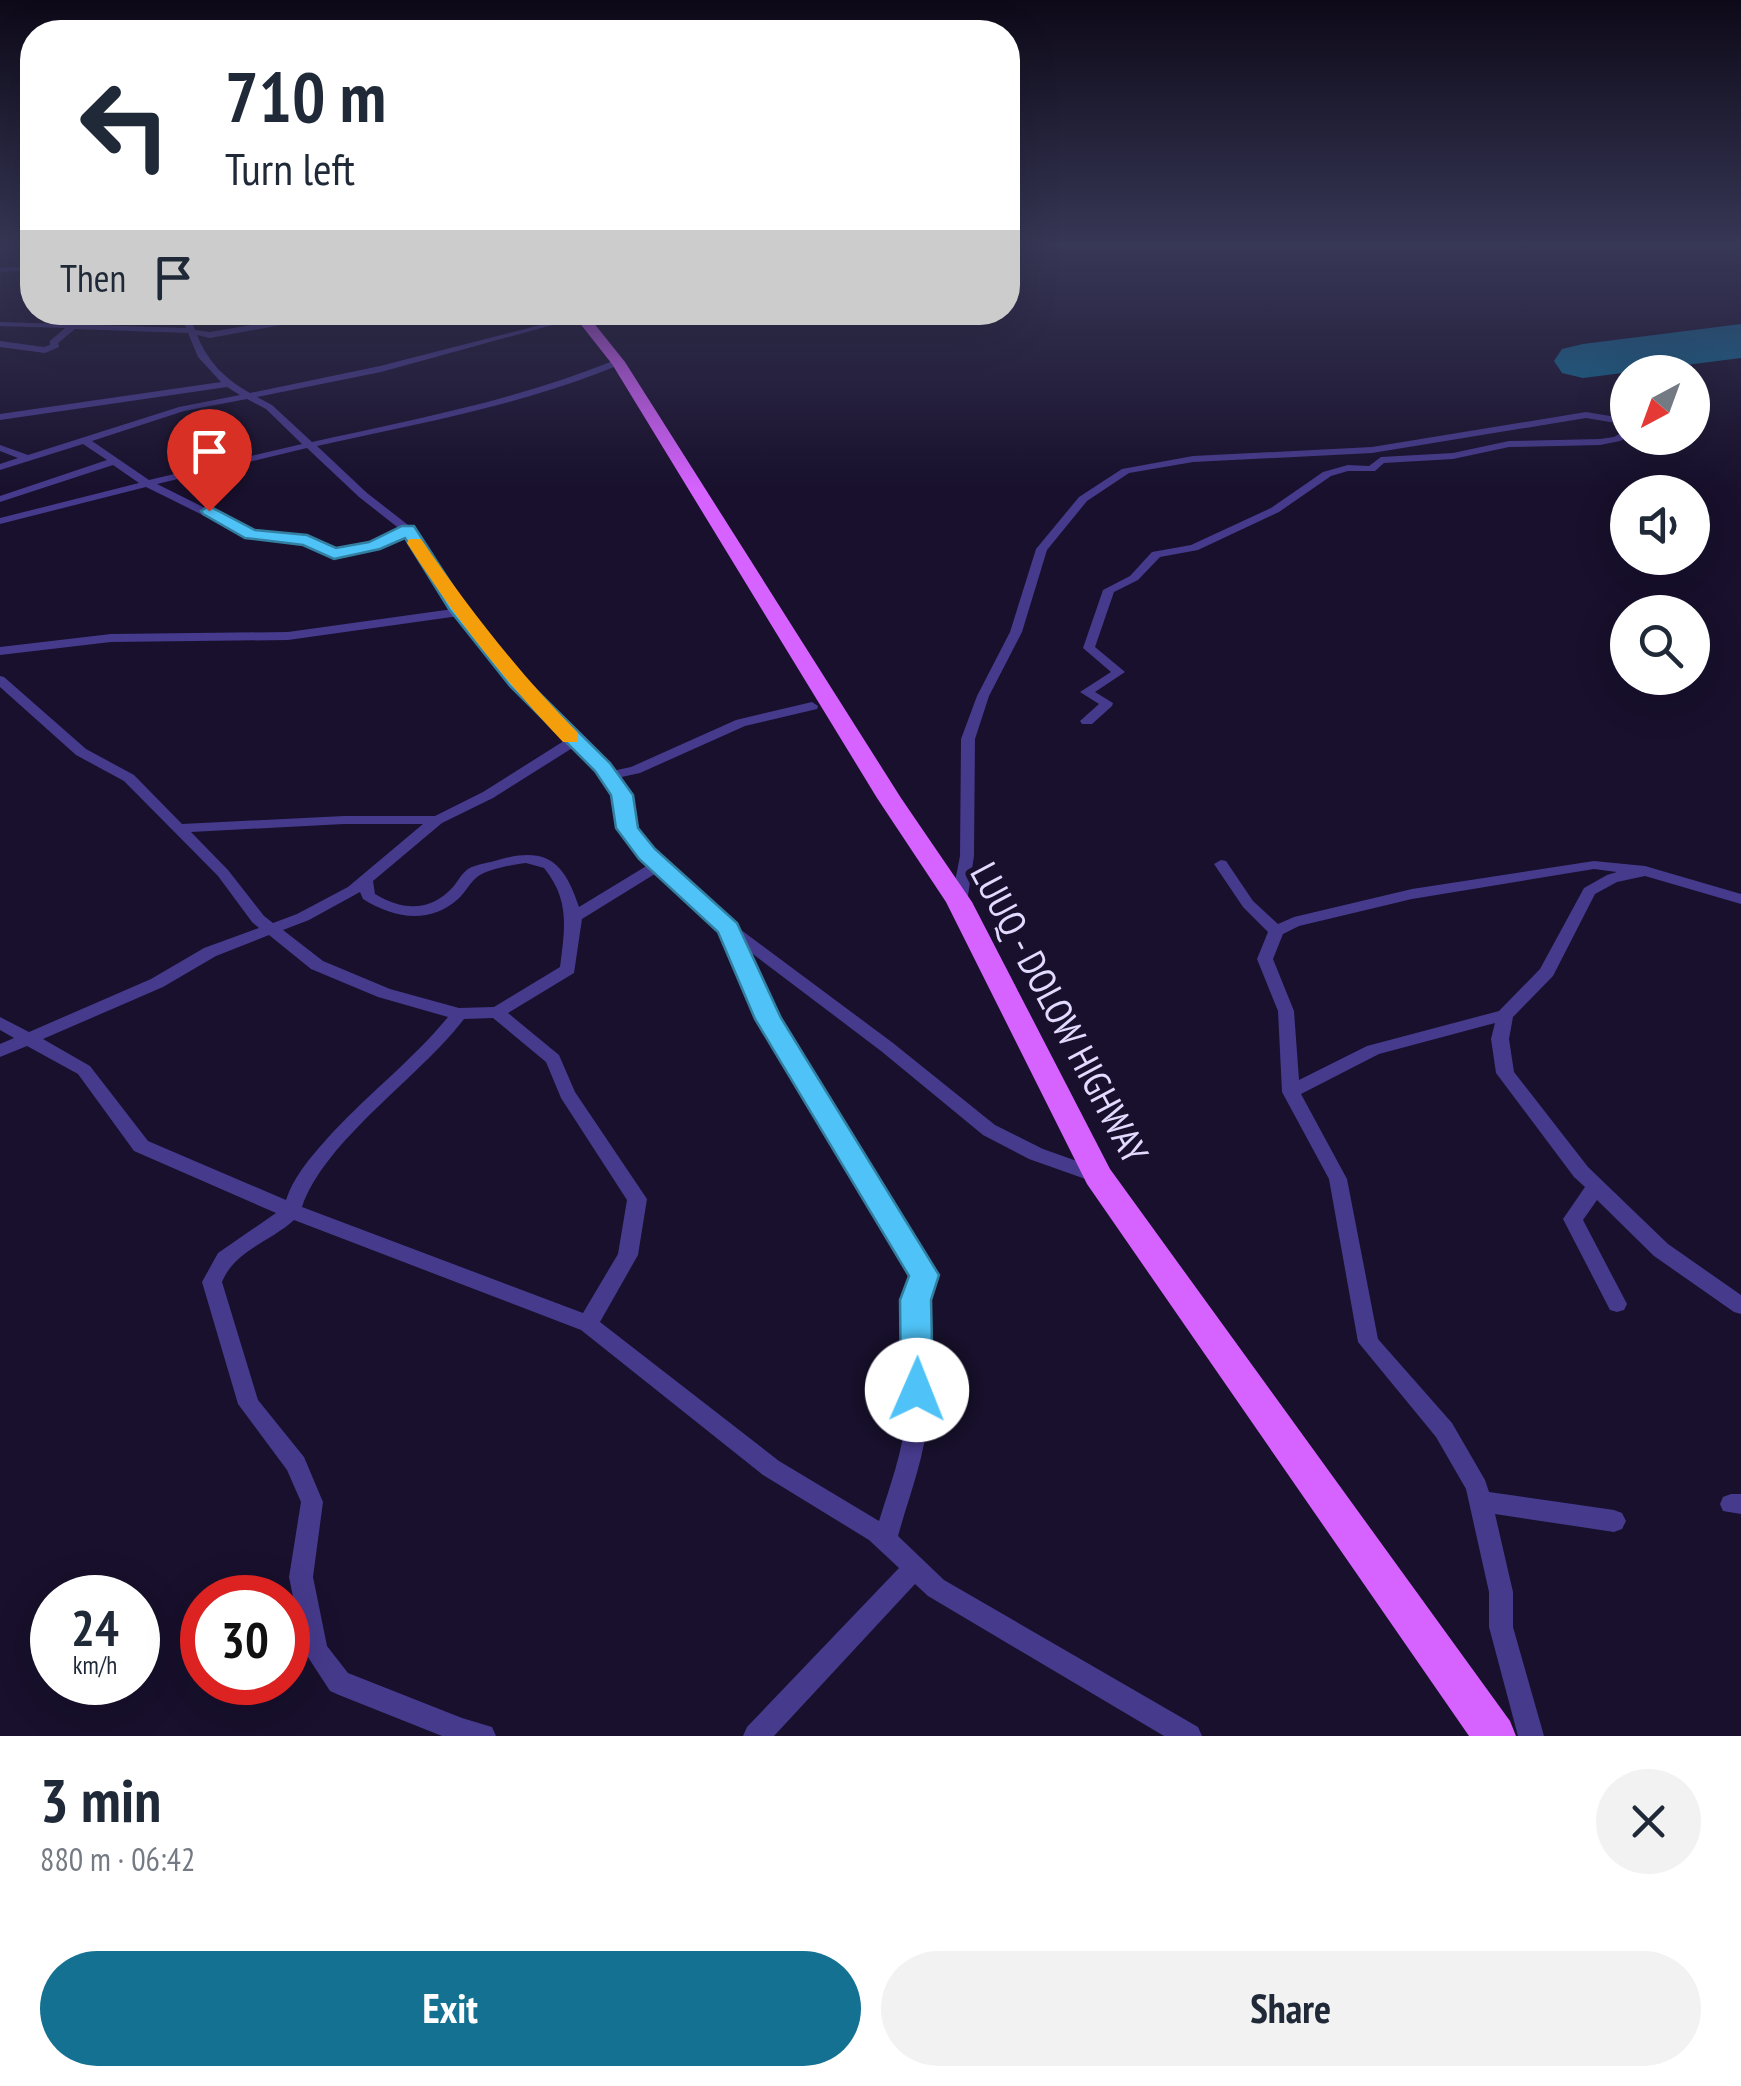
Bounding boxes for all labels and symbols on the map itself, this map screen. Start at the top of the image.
north arrow [1610,355,1710,455]
pin [167,409,252,512]
street label: LUUQ - DOLOW HIGHWAY [960,853,1161,1172]
position arrow [865,1338,969,1442]
speed limit sign: 30 [180,1575,310,1705]

